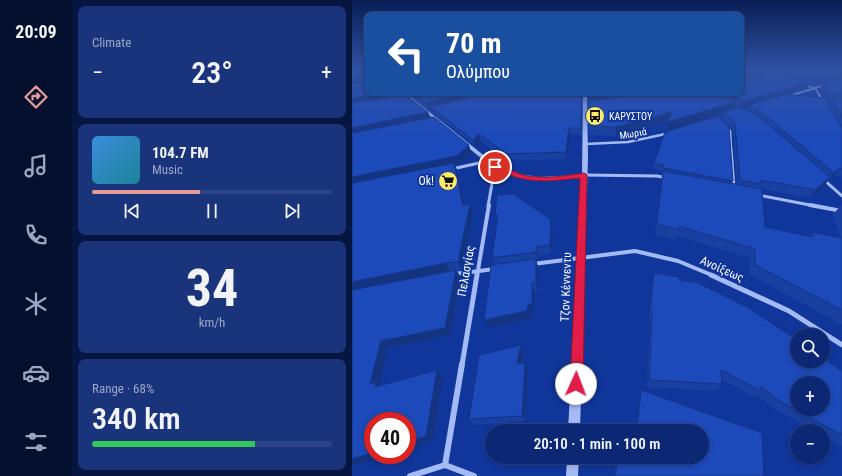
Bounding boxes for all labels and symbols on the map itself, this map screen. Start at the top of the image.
bus stop icon: ΚΑΡΥΣΤΟΥ [584,105,606,127]
place label: ΚΑΡΥΣΤΟΥ [609,111,653,122]
street label: Μωριά [619,126,648,141]
pin [478,150,512,184]
supermarket icon: Ok! [437,170,459,192]
place label: Ok! [418,174,434,188]
street label: Πελασγίας [455,244,477,298]
street label: Τζον Κέννεντυ [558,252,574,322]
street label: Ανοίξεως [698,253,746,286]
position arrow [555,363,597,405]
speed limit sign: 40 [364,412,416,464]

